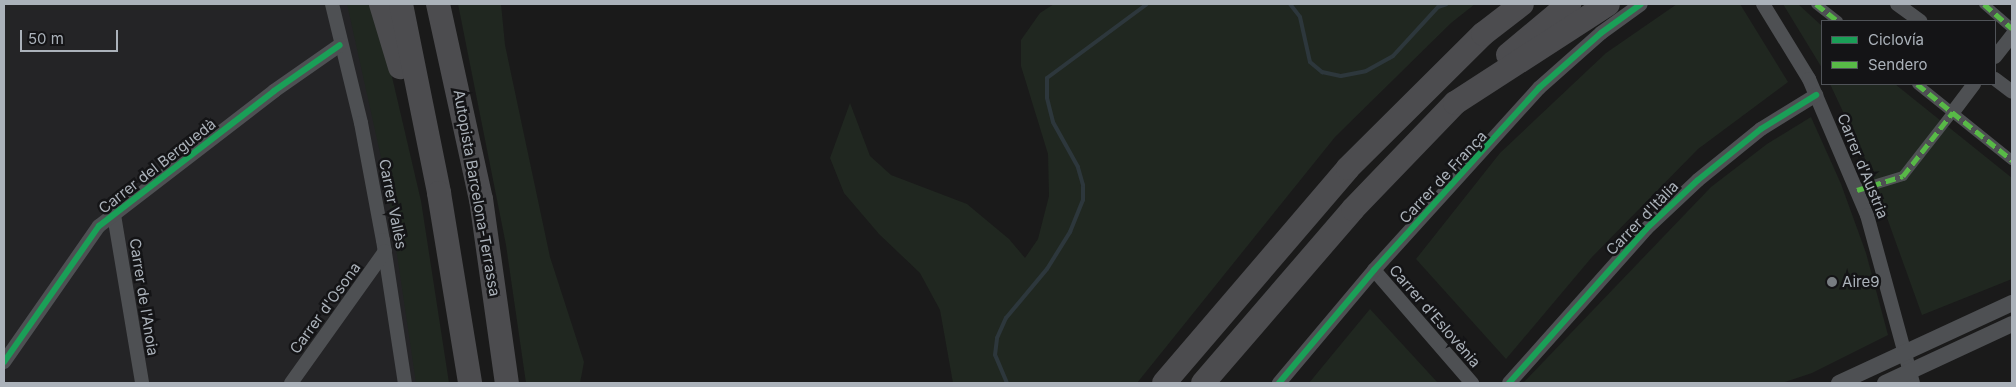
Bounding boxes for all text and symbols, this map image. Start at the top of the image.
scale bar [22,20,120,52]
legend [1821,20,1996,85]
text: 50 m [28,29,64,48]
text: Ciclovía [1868,30,1924,49]
text: Sendero [1868,55,1928,74]
street label: Autopista Barcelona-Terrassa [450,88,504,298]
street label: Carrer d'Austria [1834,111,1892,221]
street label: Carrer del Berguedà [95,115,219,217]
street label: Carrer de França [1396,127,1490,227]
street label: Carrer Vallès [375,158,411,250]
street label: Carrer d'Itàlia [1602,177,1682,259]
street label: Carrer de l'Anoia [126,237,162,357]
street label: Carrer d'Osona [286,259,364,357]
street label: Carrer d'Eslovènia [1386,261,1484,371]
place label: Aire9 [1842,273,1880,291]
marker: Aire9 [1826,276,1838,288]

